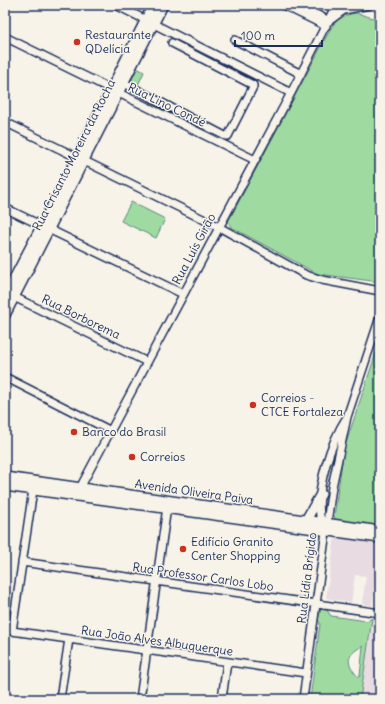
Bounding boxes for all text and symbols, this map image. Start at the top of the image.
scale bar [235,22,322,48]
place label: Restaurante QDelícia [85,27,151,56]
text: 100 m [241,28,275,43]
marker: Restaurante QDelícia [72,37,82,47]
street label: Rua Crisanto Moreira da Rocha [29,76,118,233]
street label: Rua Lino Condé [126,79,209,130]
street label: Rua Luís Girão [169,210,219,287]
street label: Rua Borborema [40,291,123,342]
place label: Correios - CTCE Fortaleza [261,390,343,419]
marker: Correios - CTCE Fortaleza [248,400,258,410]
place label: Banco do Brasil [82,424,166,439]
marker: Banco do Brasil [69,427,79,437]
place label: Correios [140,449,185,464]
marker: Correios [127,452,137,462]
street label: Avenida Oliveira Paiva [134,476,254,507]
street label: Rua Lídia Brígido [293,531,320,624]
place label: Edifício Granito Center Shopping [191,534,280,563]
marker: Edifício Granito Center Shopping [178,544,188,554]
street label: Rua Professor Carlos Lobo [132,559,275,594]
street label: Rua João Alves Albuquerque [80,622,234,659]

